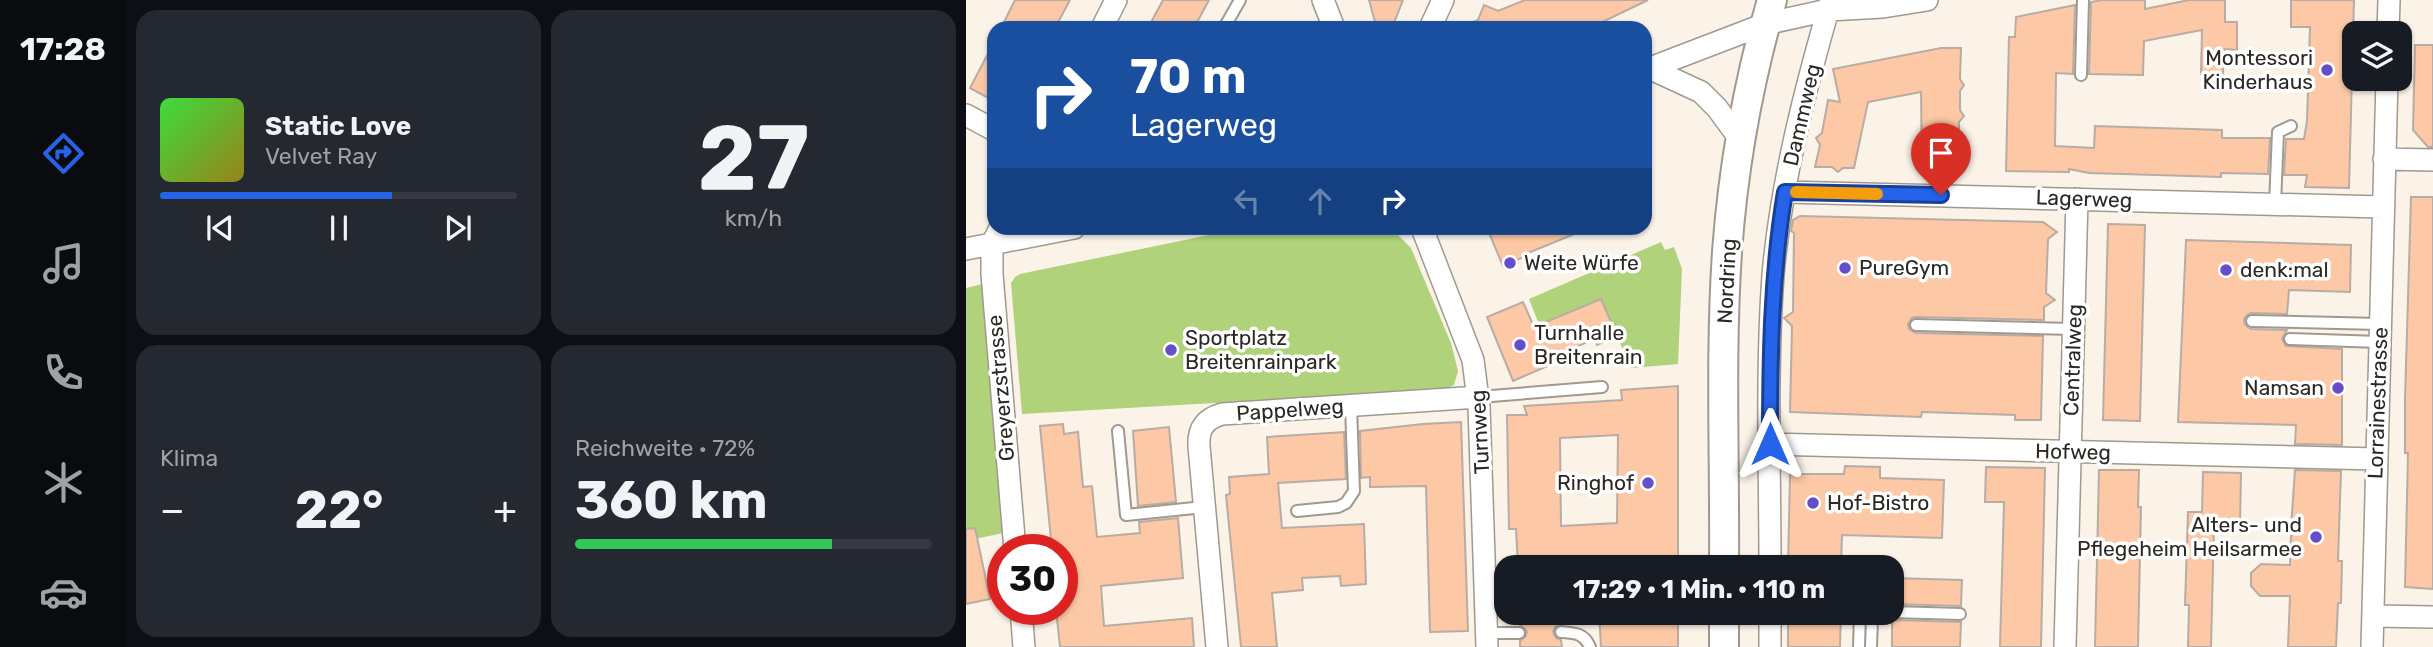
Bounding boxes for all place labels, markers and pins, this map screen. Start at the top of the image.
place label: Montessori Kinderhaus [2203,45,2313,94]
marker: Montessori Kinderhaus [2319,62,2335,78]
pin [1911,123,1971,195]
place label: Weite Würfe [1524,250,1639,275]
marker: Weite Würfe [1502,255,1518,271]
place label: PureGym [1859,255,1949,280]
place label: denk:mal [2240,257,2329,282]
marker: PureGym [1837,260,1853,276]
marker: denk:mal [2218,262,2234,278]
place label: Turnhalle Breitenrain [1534,320,1643,369]
place label: Sportplatz Breitenrainpark [1185,325,1337,374]
marker: Turnhalle Breitenrain [1512,337,1528,353]
marker: Sportplatz Breitenrainpark [1163,342,1179,358]
place label: Namsan [2244,375,2324,400]
marker: Namsan [2330,380,2346,396]
place label: Ringhof [1557,470,1634,495]
marker: Ringhof [1640,475,1656,491]
place label: Hof-Bistro [1827,490,1929,515]
marker: Hof-Bistro [1805,495,1821,511]
place label: Alters- und Pflegeheim Heilsarmee [2077,512,2302,561]
marker: Alters- und Pflegeheim Heilsarmee [2308,529,2324,545]

